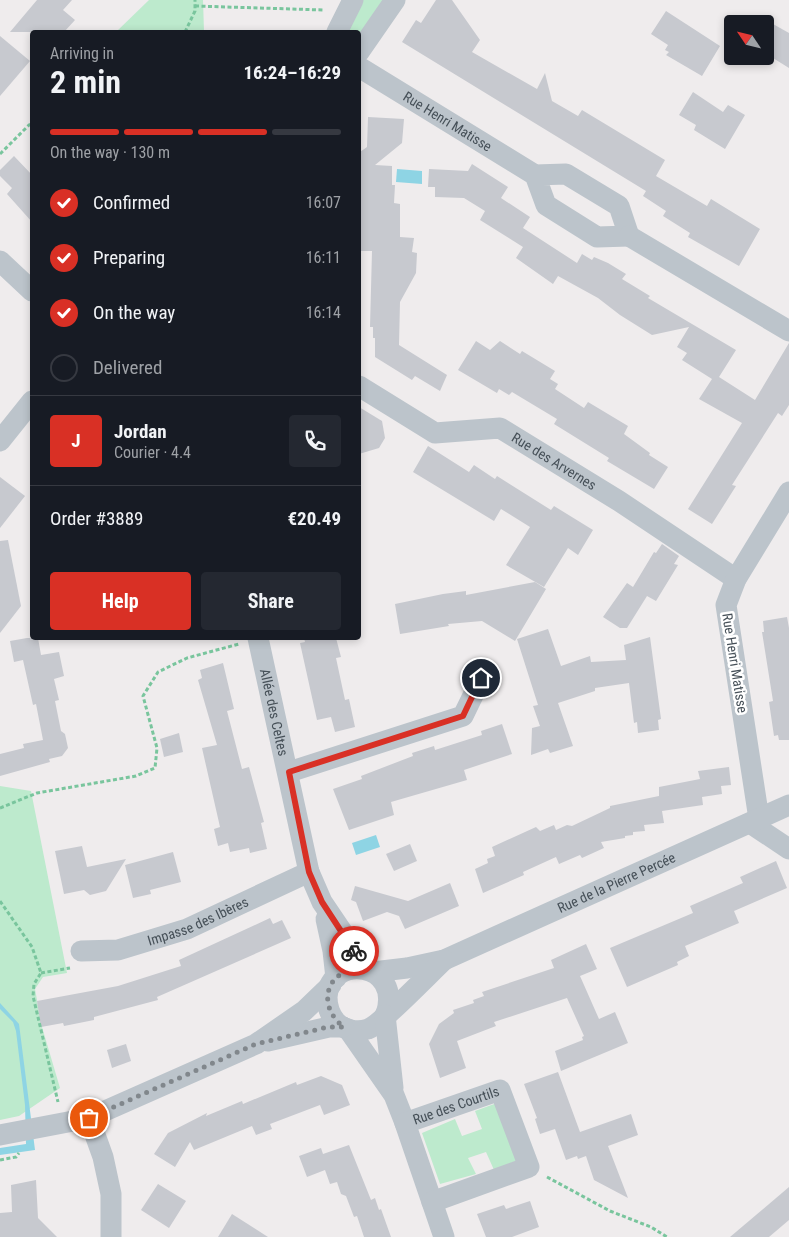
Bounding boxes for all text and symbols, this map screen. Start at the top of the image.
north arrow [724,15,774,65]
map controls [724,15,774,65]
text: Arriving in [50,44,114,63]
text: 16:24–16:29 [243,61,341,84]
text: 2 min [50,63,121,101]
street label: Rue Henri Matisse [401,88,495,155]
text: On the way · 130 m [50,143,170,162]
icon: check [50,189,78,217]
text: Confirmed [93,191,170,214]
text: 16:07 [306,193,341,212]
icon: check [50,244,78,272]
text: Preparing [93,246,165,269]
text: 16:11 [306,248,341,267]
icon: check [50,299,78,327]
text: On the way [93,301,175,324]
text: 16:14 [306,303,341,322]
text: Delivered [93,356,162,379]
button: phone [289,415,341,467]
text: Jordan [114,420,167,443]
text: J [71,429,81,452]
street label: Rue des Arvernes [509,429,599,493]
text: Courier · 4.4 [114,443,191,462]
text: Order #3889 [50,507,143,530]
text: €20.49 [287,507,341,530]
button: Help [50,572,191,630]
button: Share [201,572,341,630]
street label: Rue Henri Matisse [719,612,751,714]
pin [460,657,502,699]
icon: home [467,664,495,692]
street label: Allée des Celtes [257,667,291,757]
street label: Rue de la Pierre Percée [555,849,678,916]
street label: Impasse des Ibères [146,894,251,949]
courier [329,926,379,976]
icon: bike [340,937,368,965]
street label: Rue des Courtils [411,1083,501,1128]
pin [68,1097,110,1139]
icon: bag [75,1104,103,1132]

